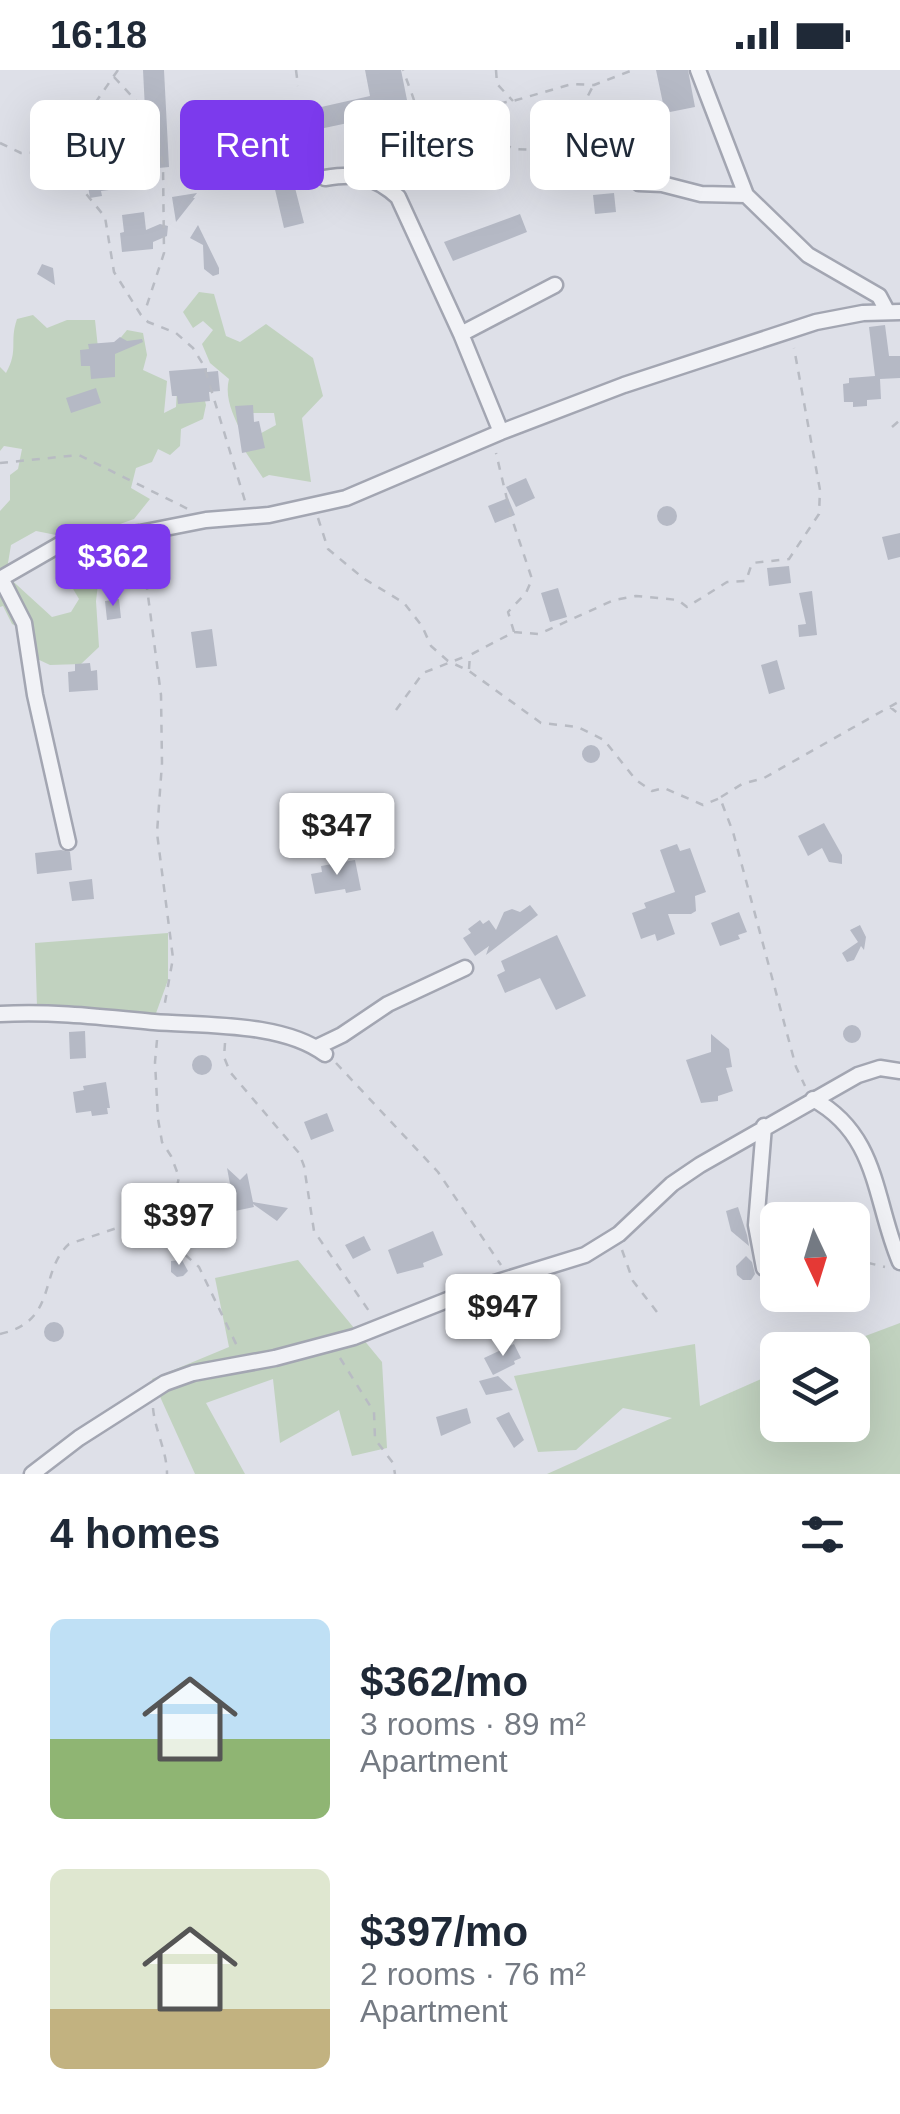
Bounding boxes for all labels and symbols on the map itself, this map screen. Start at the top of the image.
pin: $362 [54,524,172,609]
pin: $347 [278,793,396,878]
pin: $397 [120,1183,238,1268]
north arrow [760,1202,870,1312]
pin: $947 [444,1274,562,1359]

